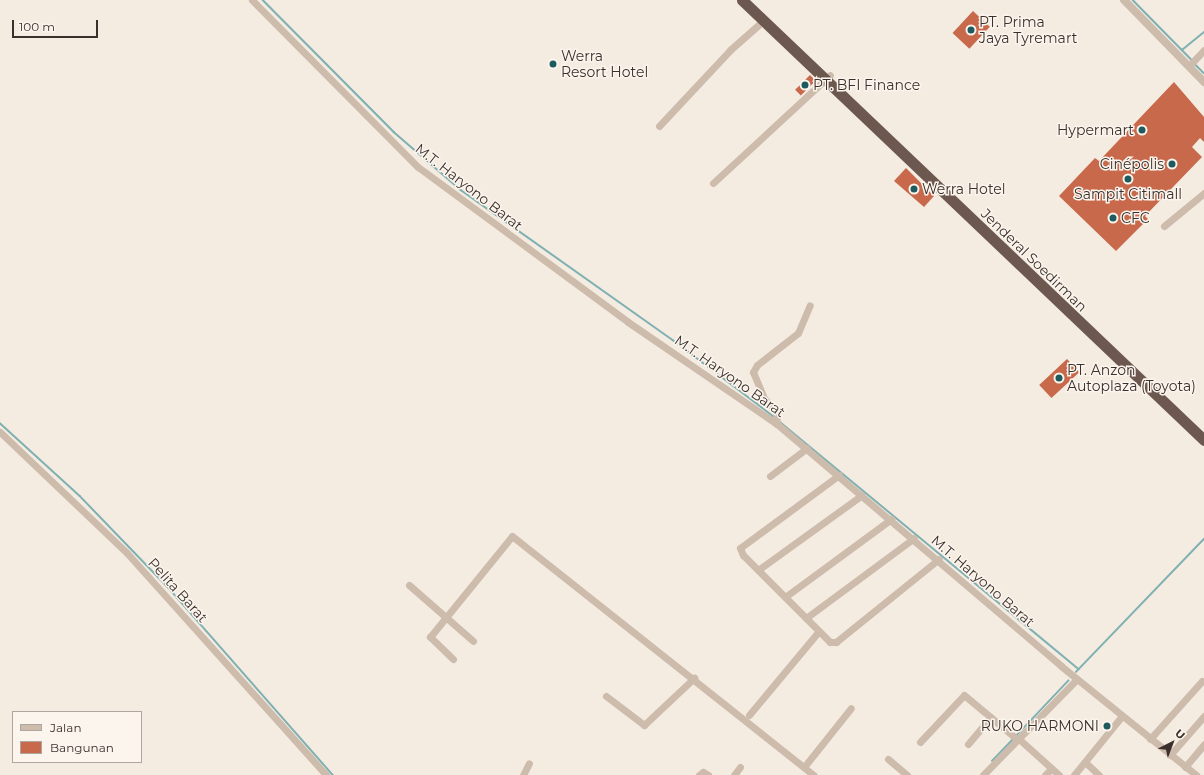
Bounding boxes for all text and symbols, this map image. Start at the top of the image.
scale bar [14,12,100,38]
place label: PT. Prima Jaya Tyremart [979,14,1077,46]
text: 100 m [19,19,55,34]
marker: PT. Prima Jaya Tyremart [966,25,976,35]
place label: Werra Resort Hotel [561,48,648,80]
marker: Werra Resort Hotel [548,59,558,69]
place label: PT. BFI Finance [813,77,920,93]
marker: PT. BFI Finance [800,80,810,90]
place label: Hypermart [1057,122,1134,138]
marker: Hypermart [1137,125,1147,135]
street label: M.T. Haryono Barat [412,140,526,234]
place label: Cinépolis [1100,156,1164,172]
marker: Cinépolis [1167,159,1177,169]
marker: Sampit Citimall [1123,174,1133,184]
place label: Werra Hotel [922,181,1006,197]
marker: Werra Hotel [909,184,919,194]
place label: Sampit Citimall [1074,186,1182,202]
street label: Jenderal Soedirman [978,205,1090,315]
place label: CFC [1121,210,1150,226]
marker: CFC [1108,213,1118,223]
street label: M.T. Haryono Barat [671,332,789,420]
place label: PT. Anzon Autoplaza (Toyota) [1067,362,1196,394]
marker: PT. Anzon Autoplaza (Toyota) [1054,373,1064,383]
street label: M.T. Haryono Barat [928,532,1038,630]
street label: Pelita Barat [145,554,211,626]
legend [12,711,142,763]
place label: RUKO HARMONI [981,718,1099,734]
text: Jalan [50,720,82,735]
marker: RUKO HARMONI [1102,721,1112,731]
north arrow [1152,723,1192,763]
text: U [1172,726,1188,742]
text: Bangunan [50,740,114,755]

